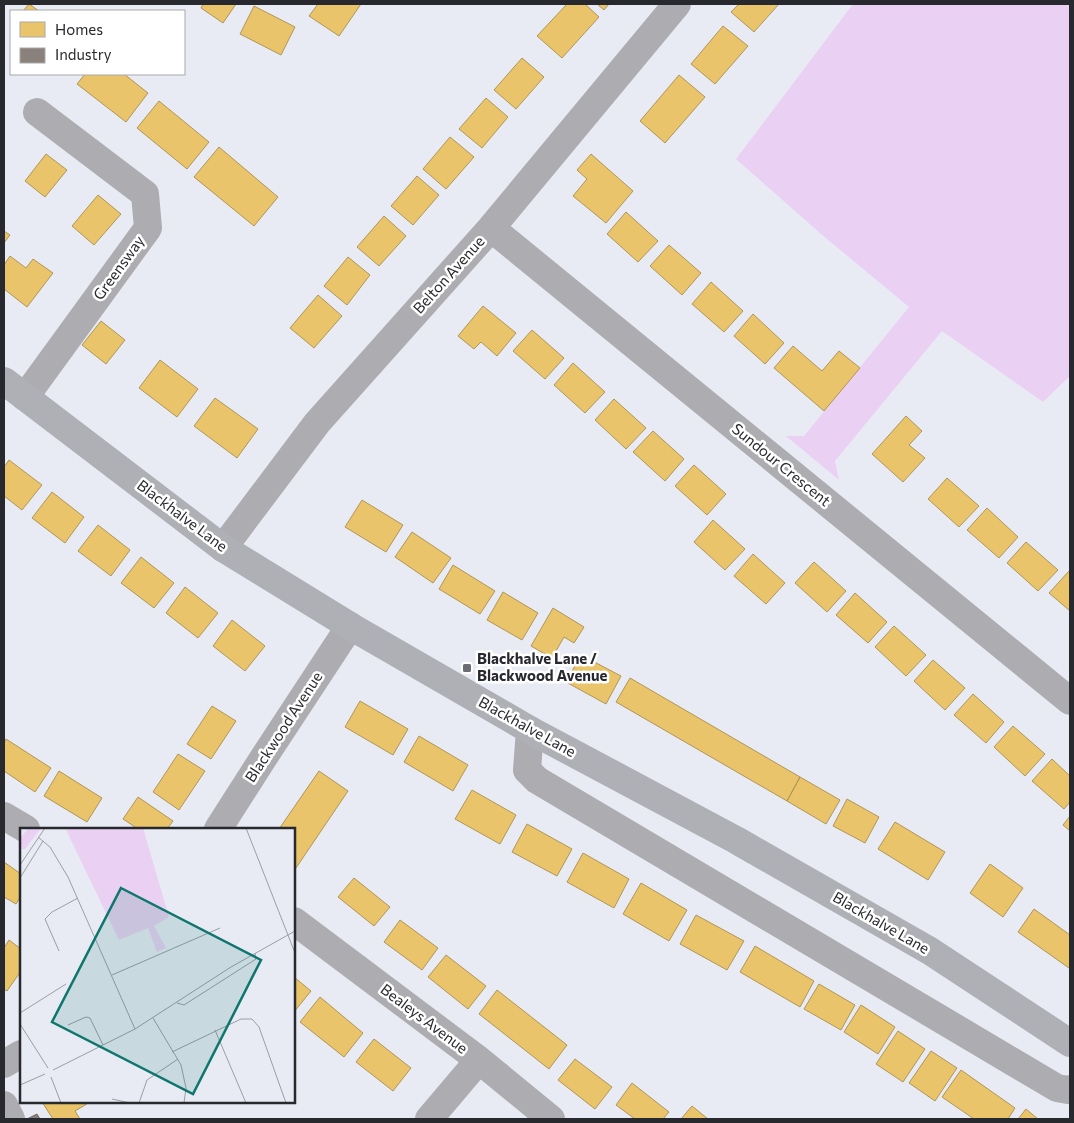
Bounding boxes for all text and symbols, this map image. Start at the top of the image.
legend [10,10,185,75]
text: Homes [55,20,103,38]
text: Industry [55,45,112,63]
street label: Greensway [89,232,148,303]
street label: Belton Avenue [409,232,488,317]
street label: Sundour Crescent [729,419,834,509]
street label: Blackhalve Lane [134,475,231,555]
place label: Blackhalve Lane / Blackwood Avenue [477,649,608,684]
marker: Blackhalve Lane / Blackwood Avenue [461,662,473,674]
street label: Blackwood Avenue [241,668,326,785]
street label: Blackhalve Lane [476,692,579,760]
inset map [20,828,295,1103]
street label: Blackhalve Lane [830,887,933,957]
street label: Bealeys Avenue [378,980,472,1057]

